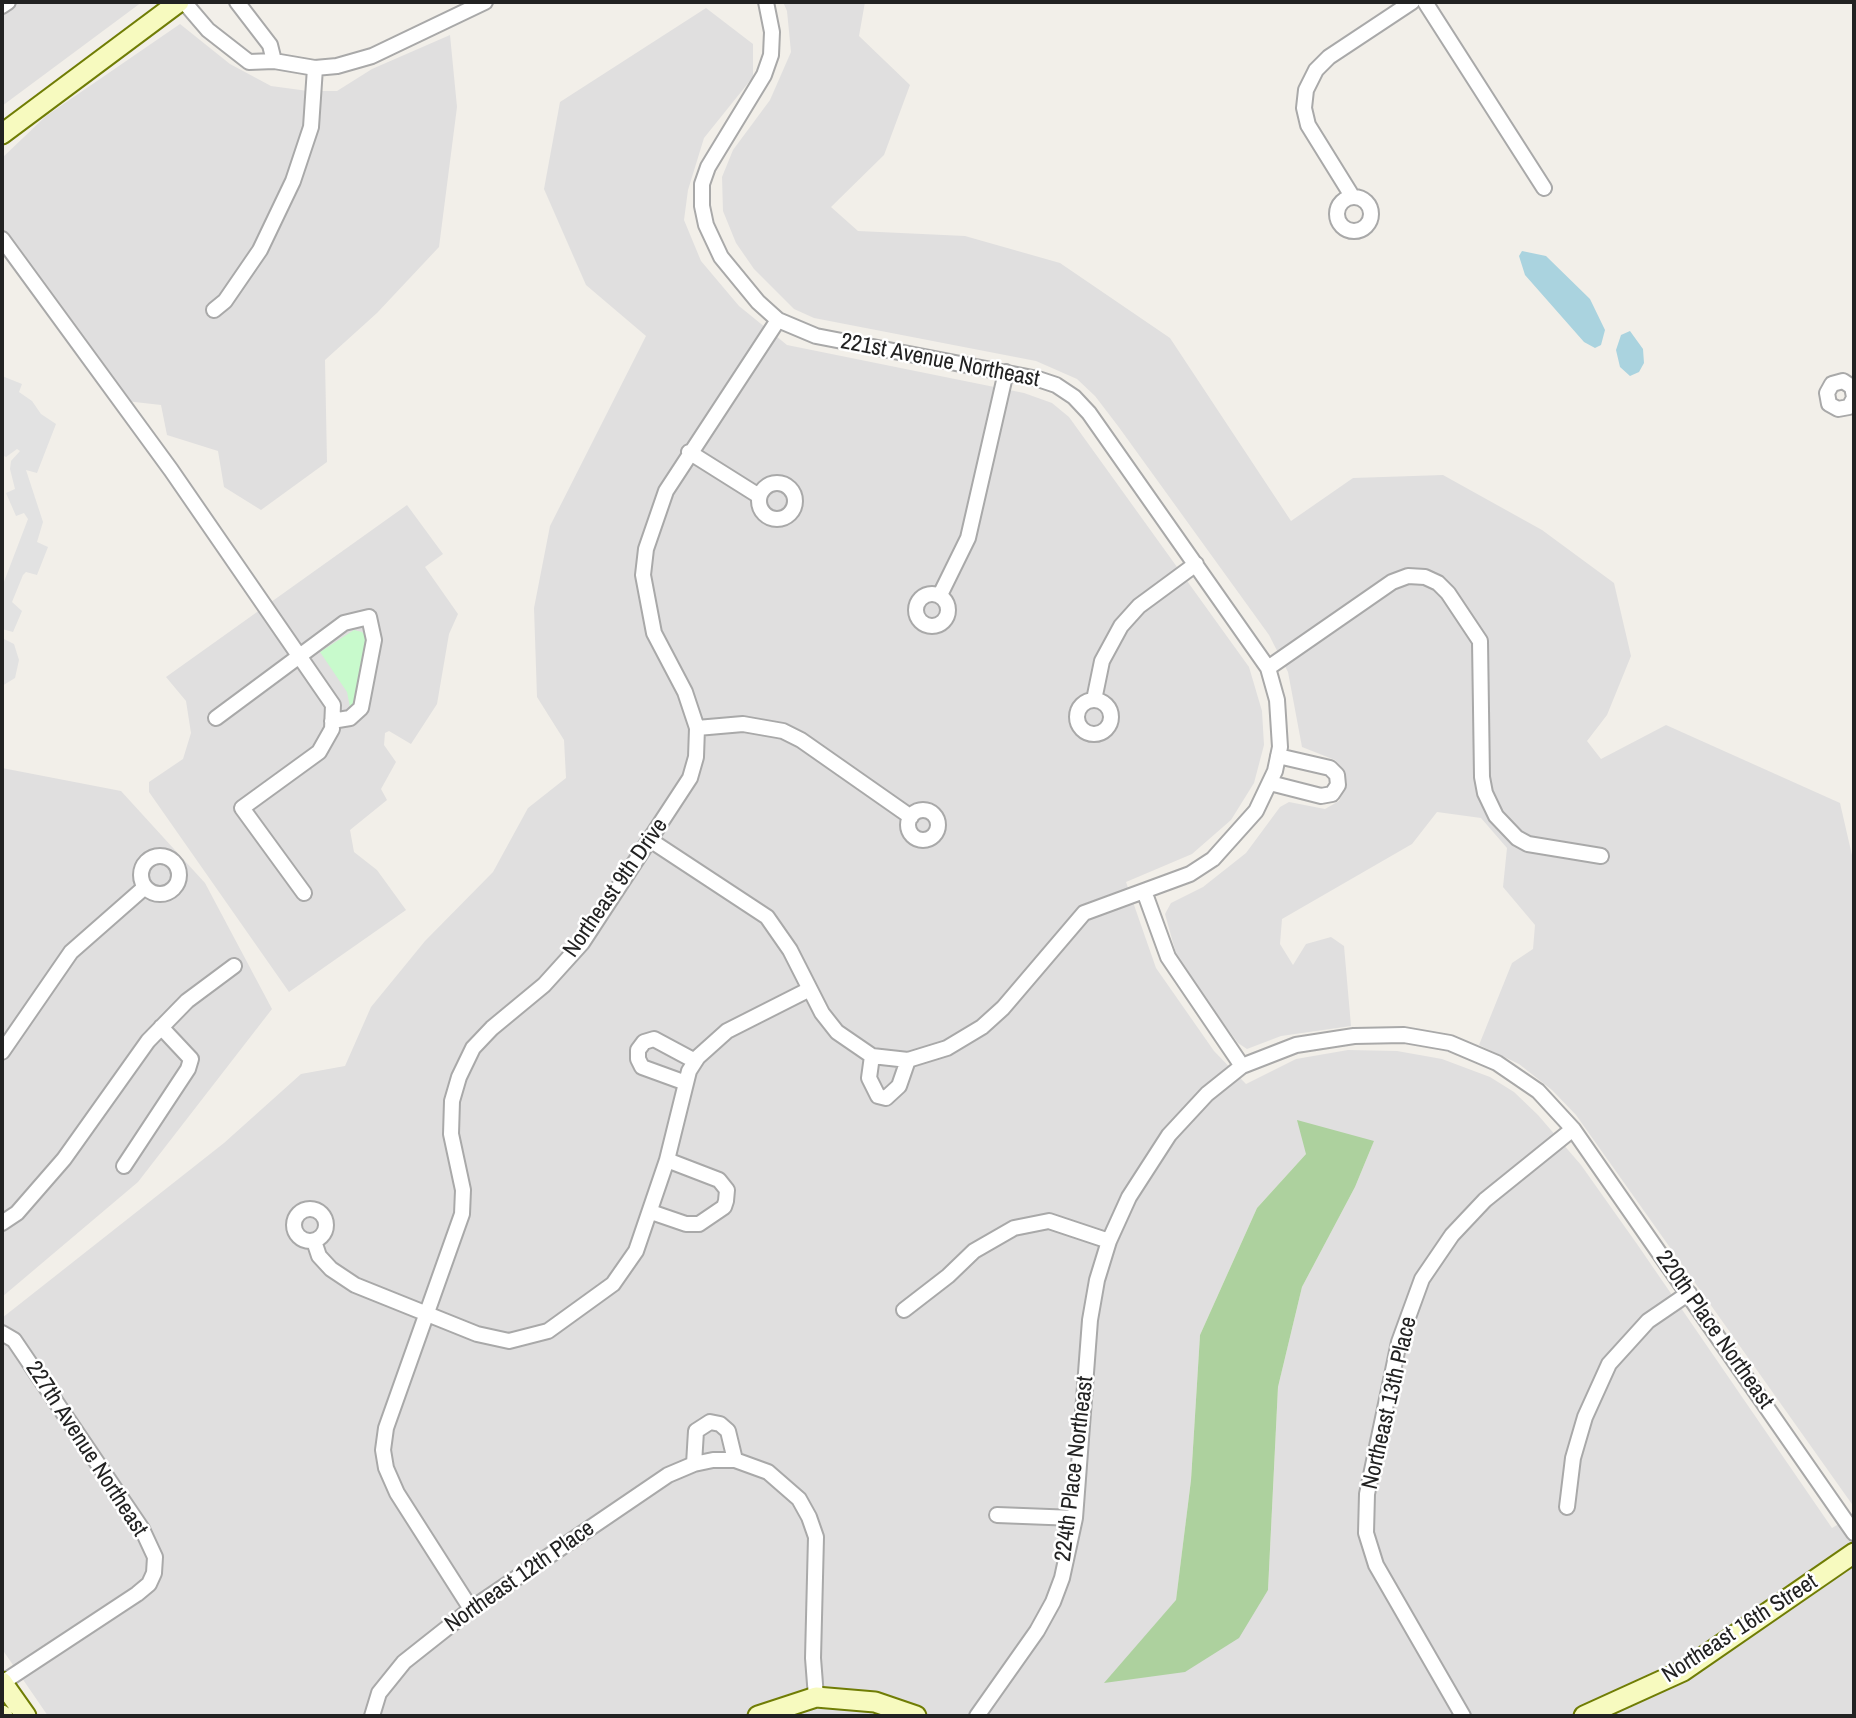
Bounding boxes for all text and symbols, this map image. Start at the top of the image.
street label: 221st Avenue Northeast [838,328,1042,394]
street label: Northeast 9th Drive [558,813,674,963]
street label: 220th Place Northeast [1649,1246,1779,1414]
street label: Northeast 13th Place [1357,1314,1423,1492]
street label: 227th Avenue Northeast [19,1356,153,1542]
street label: 224th Place Northeast [1050,1375,1100,1563]
street label: Northeast 12th Place [440,1515,600,1639]
street label: Northeast 16th Street [1657,1569,1823,1689]

